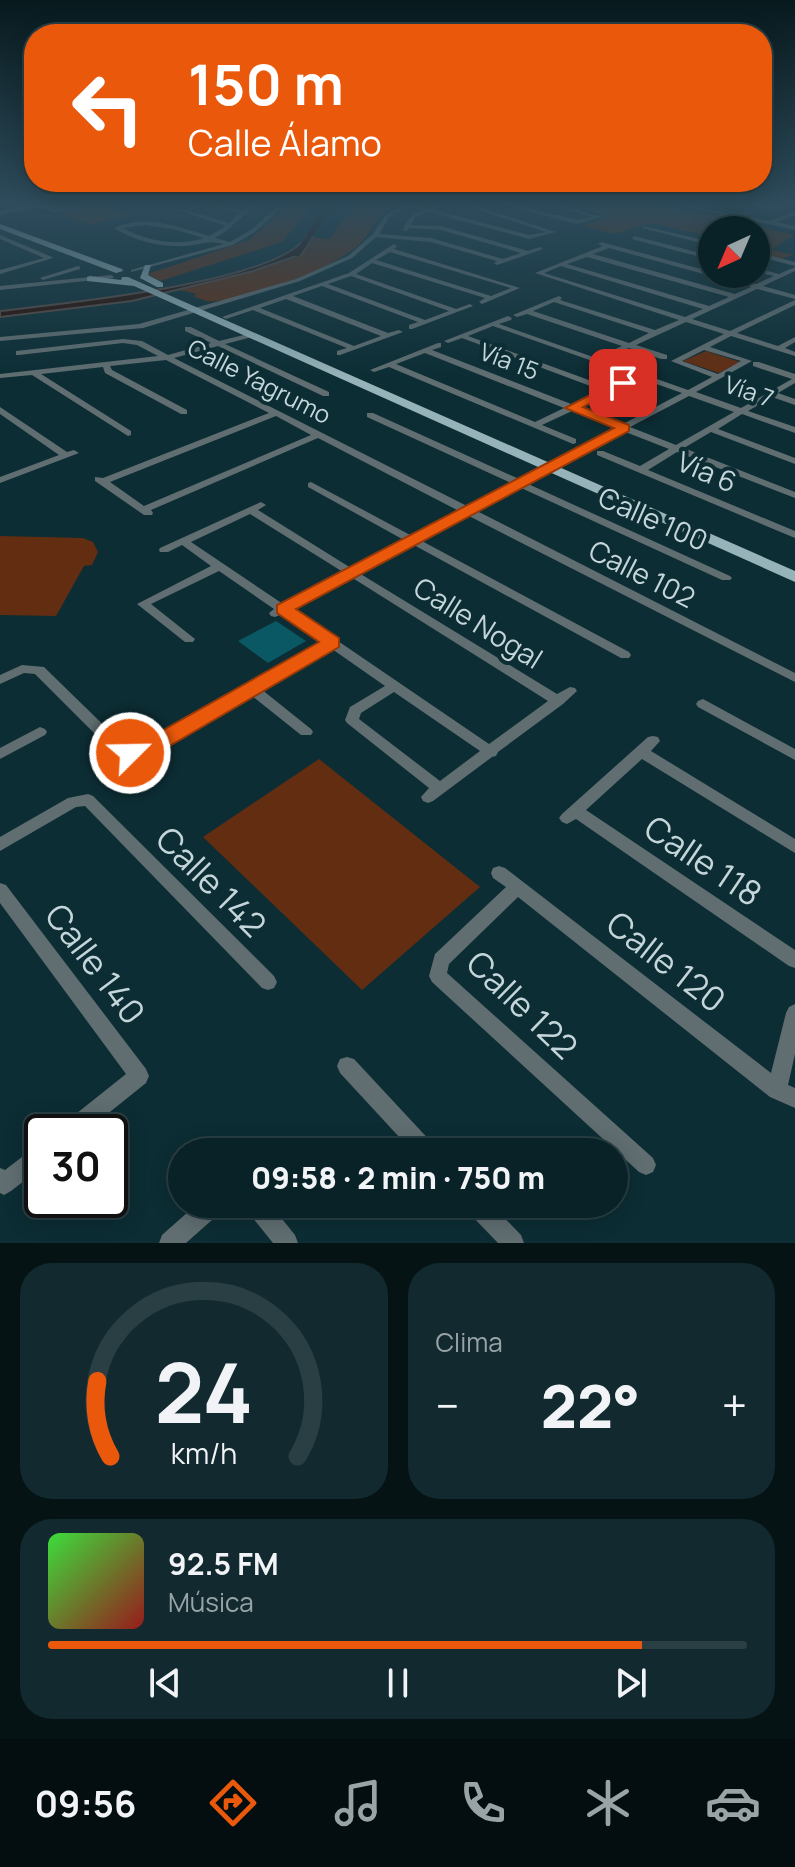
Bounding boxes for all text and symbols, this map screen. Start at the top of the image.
text: 150 m [188,45,344,122]
icon: left [56,56,160,160]
text: Calle Álamo [188,118,382,167]
north arrow [698,216,770,288]
map controls [698,216,770,288]
street label: Calle Yagrumo [182,330,337,431]
street label: Vía 15 [475,334,544,387]
pin [589,349,657,417]
icon: arrive [601,361,645,405]
street label: Vía 7 [721,367,778,414]
street label: Vía 6 [672,442,743,501]
street label: Calle 100 [593,477,714,559]
street label: Calle 102 [583,530,702,616]
street label: Calle Nogal [407,568,550,677]
position arrow [88,711,172,795]
street label: Calle 118 [636,804,771,916]
street label: Calle 142 [146,816,277,947]
street label: Calle 140 [35,894,156,1033]
street label: Calle 120 [598,900,736,1022]
street label: Calle 122 [457,940,588,1069]
speed limit sign: 30 [24,1114,128,1218]
text: 09:58 · 2 min · 750 m [251,1157,545,1198]
text: Clima [436,1324,503,1360]
text: 24 [155,1334,253,1448]
text: 22° [541,1364,640,1446]
text: − [436,1375,459,1435]
text: + [722,1375,747,1435]
text: km/h [171,1434,237,1473]
text: 92.5 FM [168,1543,279,1584]
text: Música [168,1584,254,1620]
icon: previous [143,1661,187,1705]
icon: pause [376,1661,420,1705]
icon: next [609,1661,653,1705]
icon: directions [205,1775,261,1831]
icon: music [330,1775,386,1831]
icon: phone [455,1775,511,1831]
icon: climate [580,1775,636,1831]
icon: car [705,1775,761,1831]
text: 09:56 [34,1779,136,1828]

